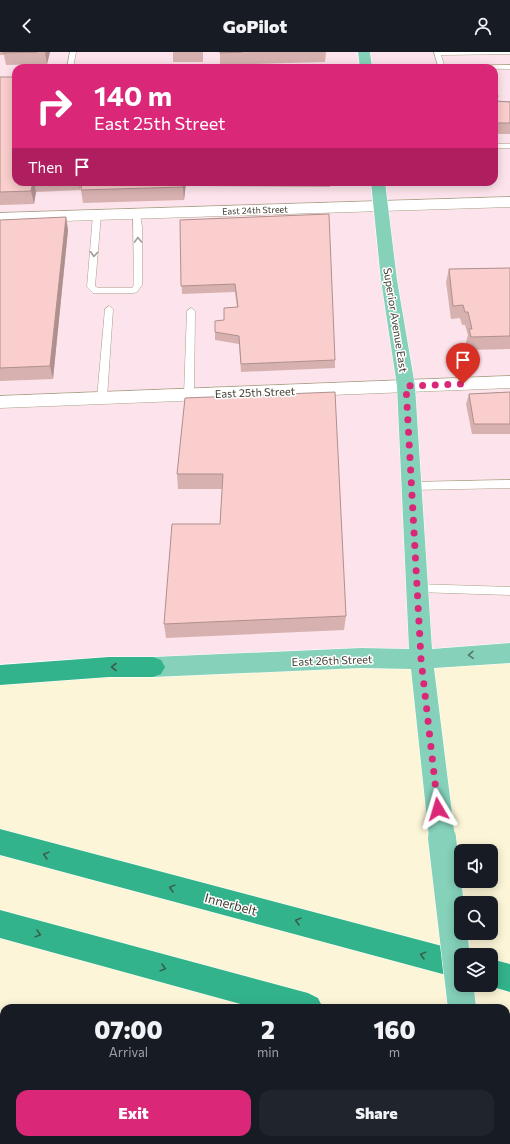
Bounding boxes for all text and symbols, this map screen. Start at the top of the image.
icon: back [16,15,38,37]
text: GoPilot [223,15,287,37]
icon: person [472,15,494,37]
text: 140 m [94,78,172,112]
icon: right [28,80,80,132]
text: East 25th Street [94,112,225,134]
icon: arrive [71,156,93,178]
text: Then [28,158,63,176]
street label: East 24th Street [222,203,288,217]
one-way arrow [134,237,142,243]
one-way arrow [89,251,98,257]
street label: Superior Avenue East [381,267,411,374]
pin [446,343,480,384]
icon: arrive [452,349,474,371]
street label: East 25th Street [215,384,296,400]
one-way arrow [468,651,474,660]
street label: East 26th Street [291,652,373,668]
one-way arrow [111,663,117,671]
position arrow [417,788,459,830]
map controls [454,844,498,992]
button: sound [454,844,498,888]
one-way arrow [43,851,50,860]
one-way arrow [169,884,176,893]
street label: Innerbelt [203,889,259,919]
button: search [454,896,498,940]
one-way arrow [295,918,301,926]
one-way arrow [34,929,41,938]
button: layers [454,948,498,992]
one-way arrow [420,951,427,960]
one-way arrow [160,964,166,972]
text: 07:00 [94,1015,163,1044]
text: 2 [261,1015,275,1044]
text: 160 [373,1015,416,1044]
text: Arrival [109,1044,148,1060]
text: min [257,1044,279,1060]
text: m [389,1044,400,1060]
button: Exit [16,1090,251,1136]
button: Share [259,1090,494,1136]

